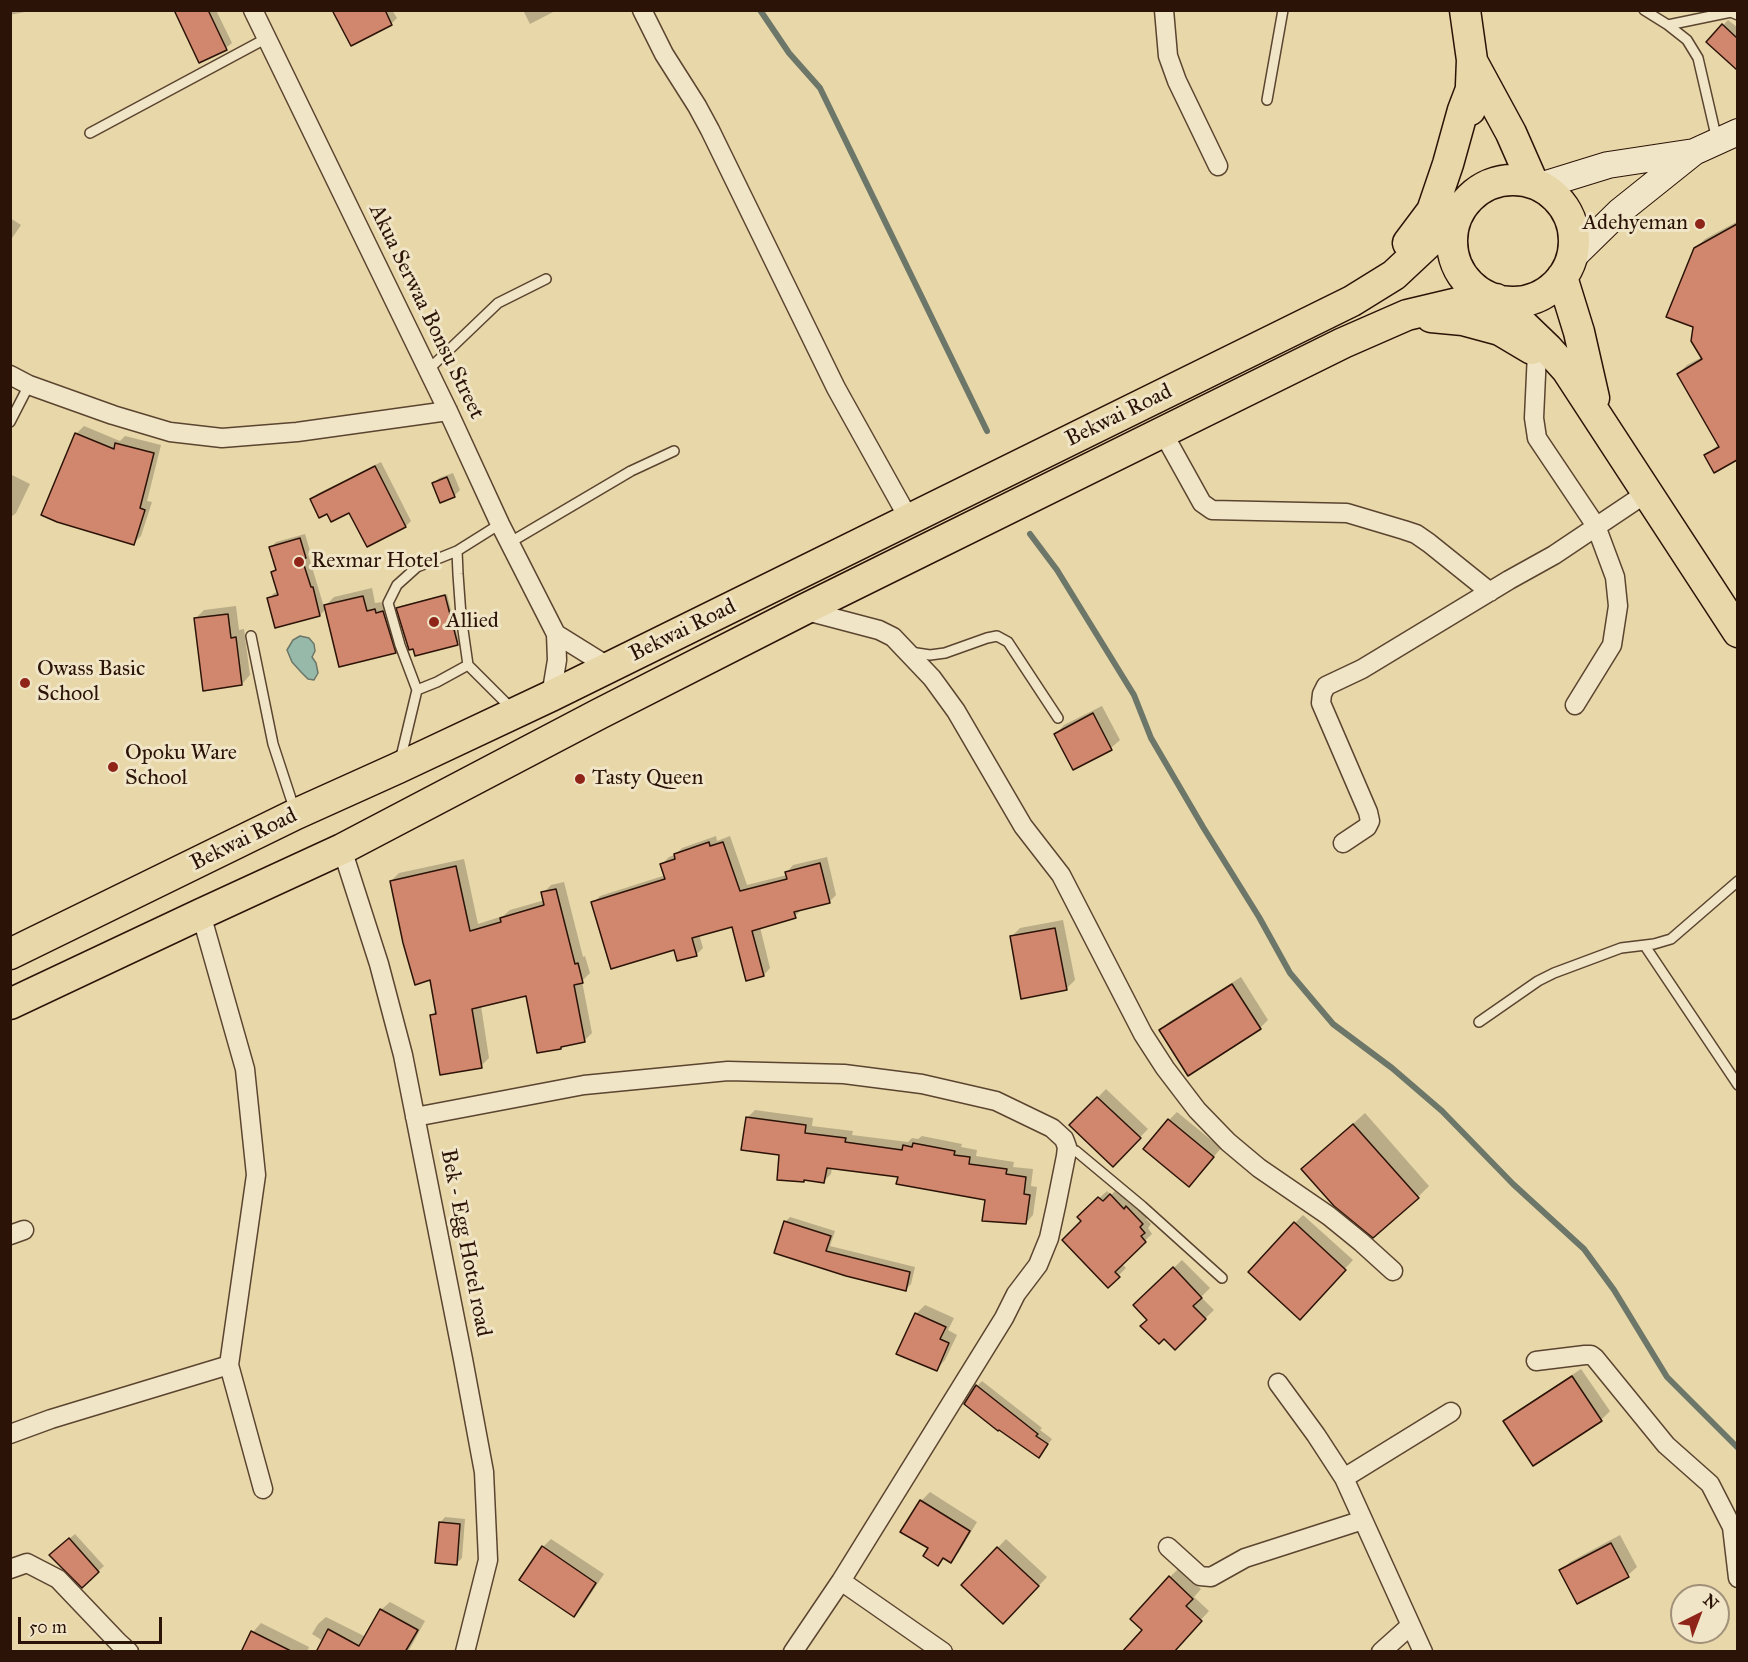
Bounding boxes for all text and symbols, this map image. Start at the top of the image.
street label: Akua Serwaa Bonsu Street [363,200,489,424]
place label: Adehyeman [1582,211,1688,237]
marker: Adehyeman [1693,217,1707,231]
street label: Bekwai Road [1061,379,1177,453]
place label: Rexmar Hotel [311,549,439,575]
marker: Rexmar Hotel [292,555,306,569]
street label: Bekwai Road [625,594,741,668]
place label: Allied [446,609,499,635]
marker: Allied [427,615,441,629]
place label: Owass Basic School [37,657,145,708]
marker: Owass Basic School [18,676,32,690]
place label: Opoku Ware School [125,741,237,792]
marker: Opoku Ware School [106,760,120,774]
place label: Tasty Queen [592,766,703,792]
marker: Tasty Queen [573,772,587,786]
street label: Bekwai Road [186,803,302,877]
street label: Bek - Egg Hotel road [434,1147,496,1339]
north arrow [1670,1584,1730,1644]
text: N [1700,1590,1722,1613]
scale bar [21,1605,165,1643]
text: 50 m [29,1616,67,1638]

